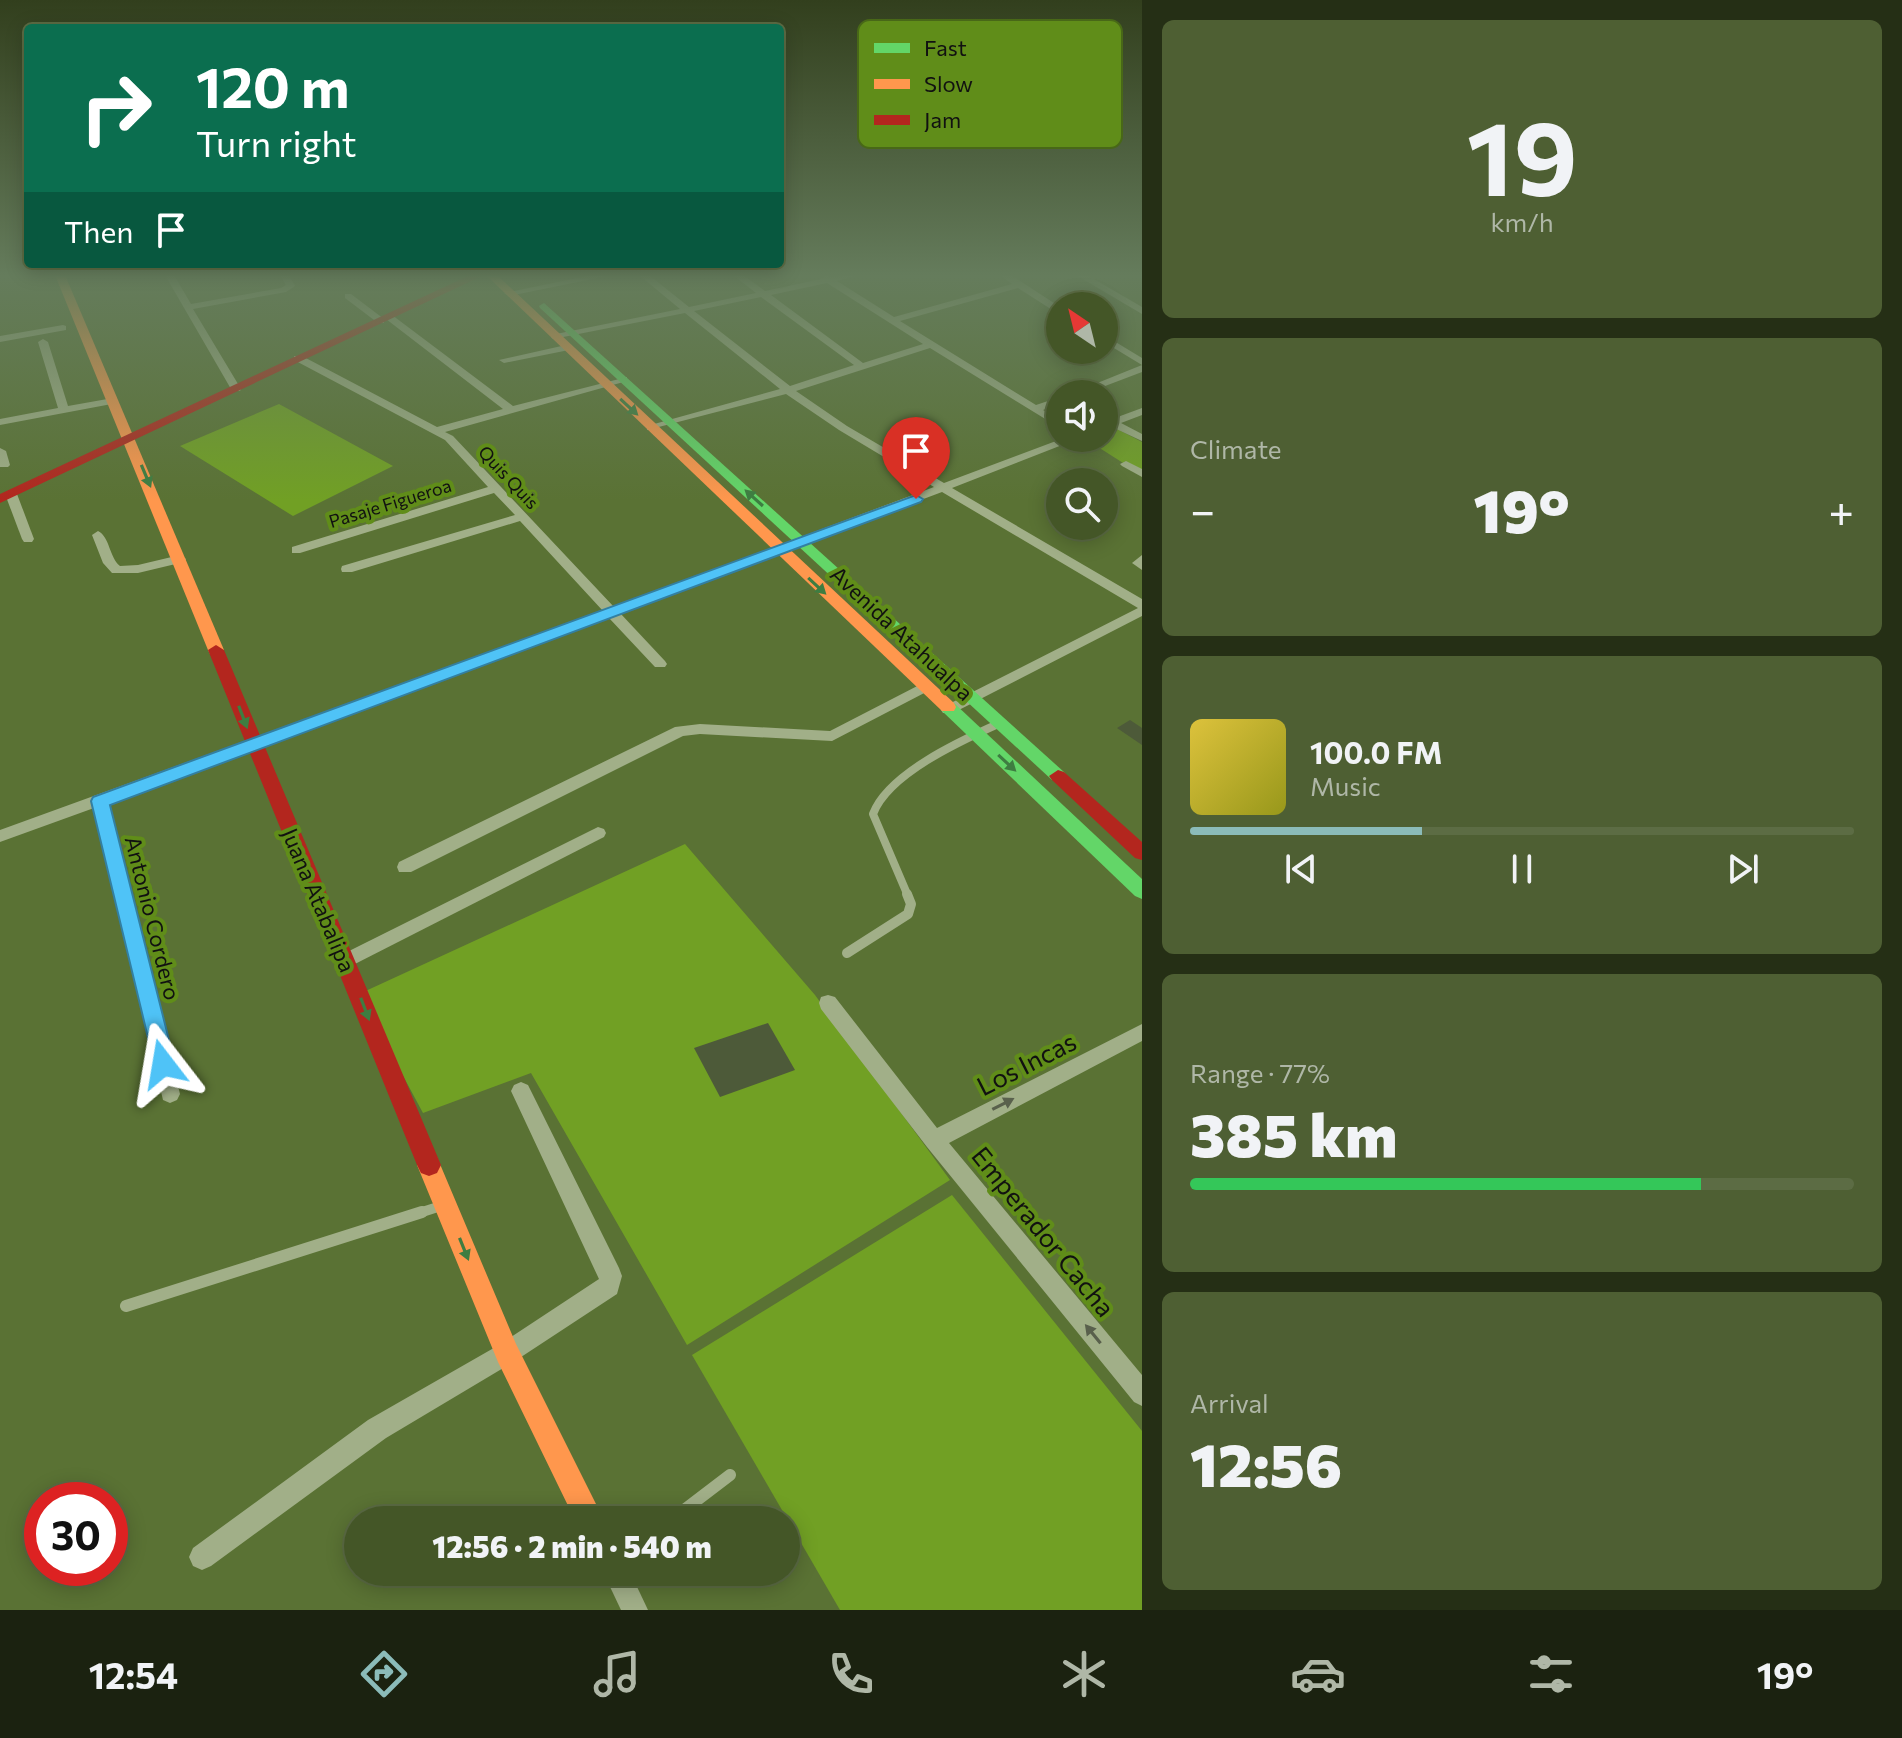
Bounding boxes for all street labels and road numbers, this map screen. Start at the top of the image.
street label: Quis Quis [474,441,544,513]
street label: Pasaje Figueroa [326,474,454,532]
street label: Avenida Atahualpa [825,560,979,706]
street label: Juana Atabalipa [277,824,361,976]
street label: Antonio Cordero [120,833,186,1003]
street label: Los Incas [971,1025,1081,1101]
street label: Emperador Cacha [966,1140,1122,1322]

